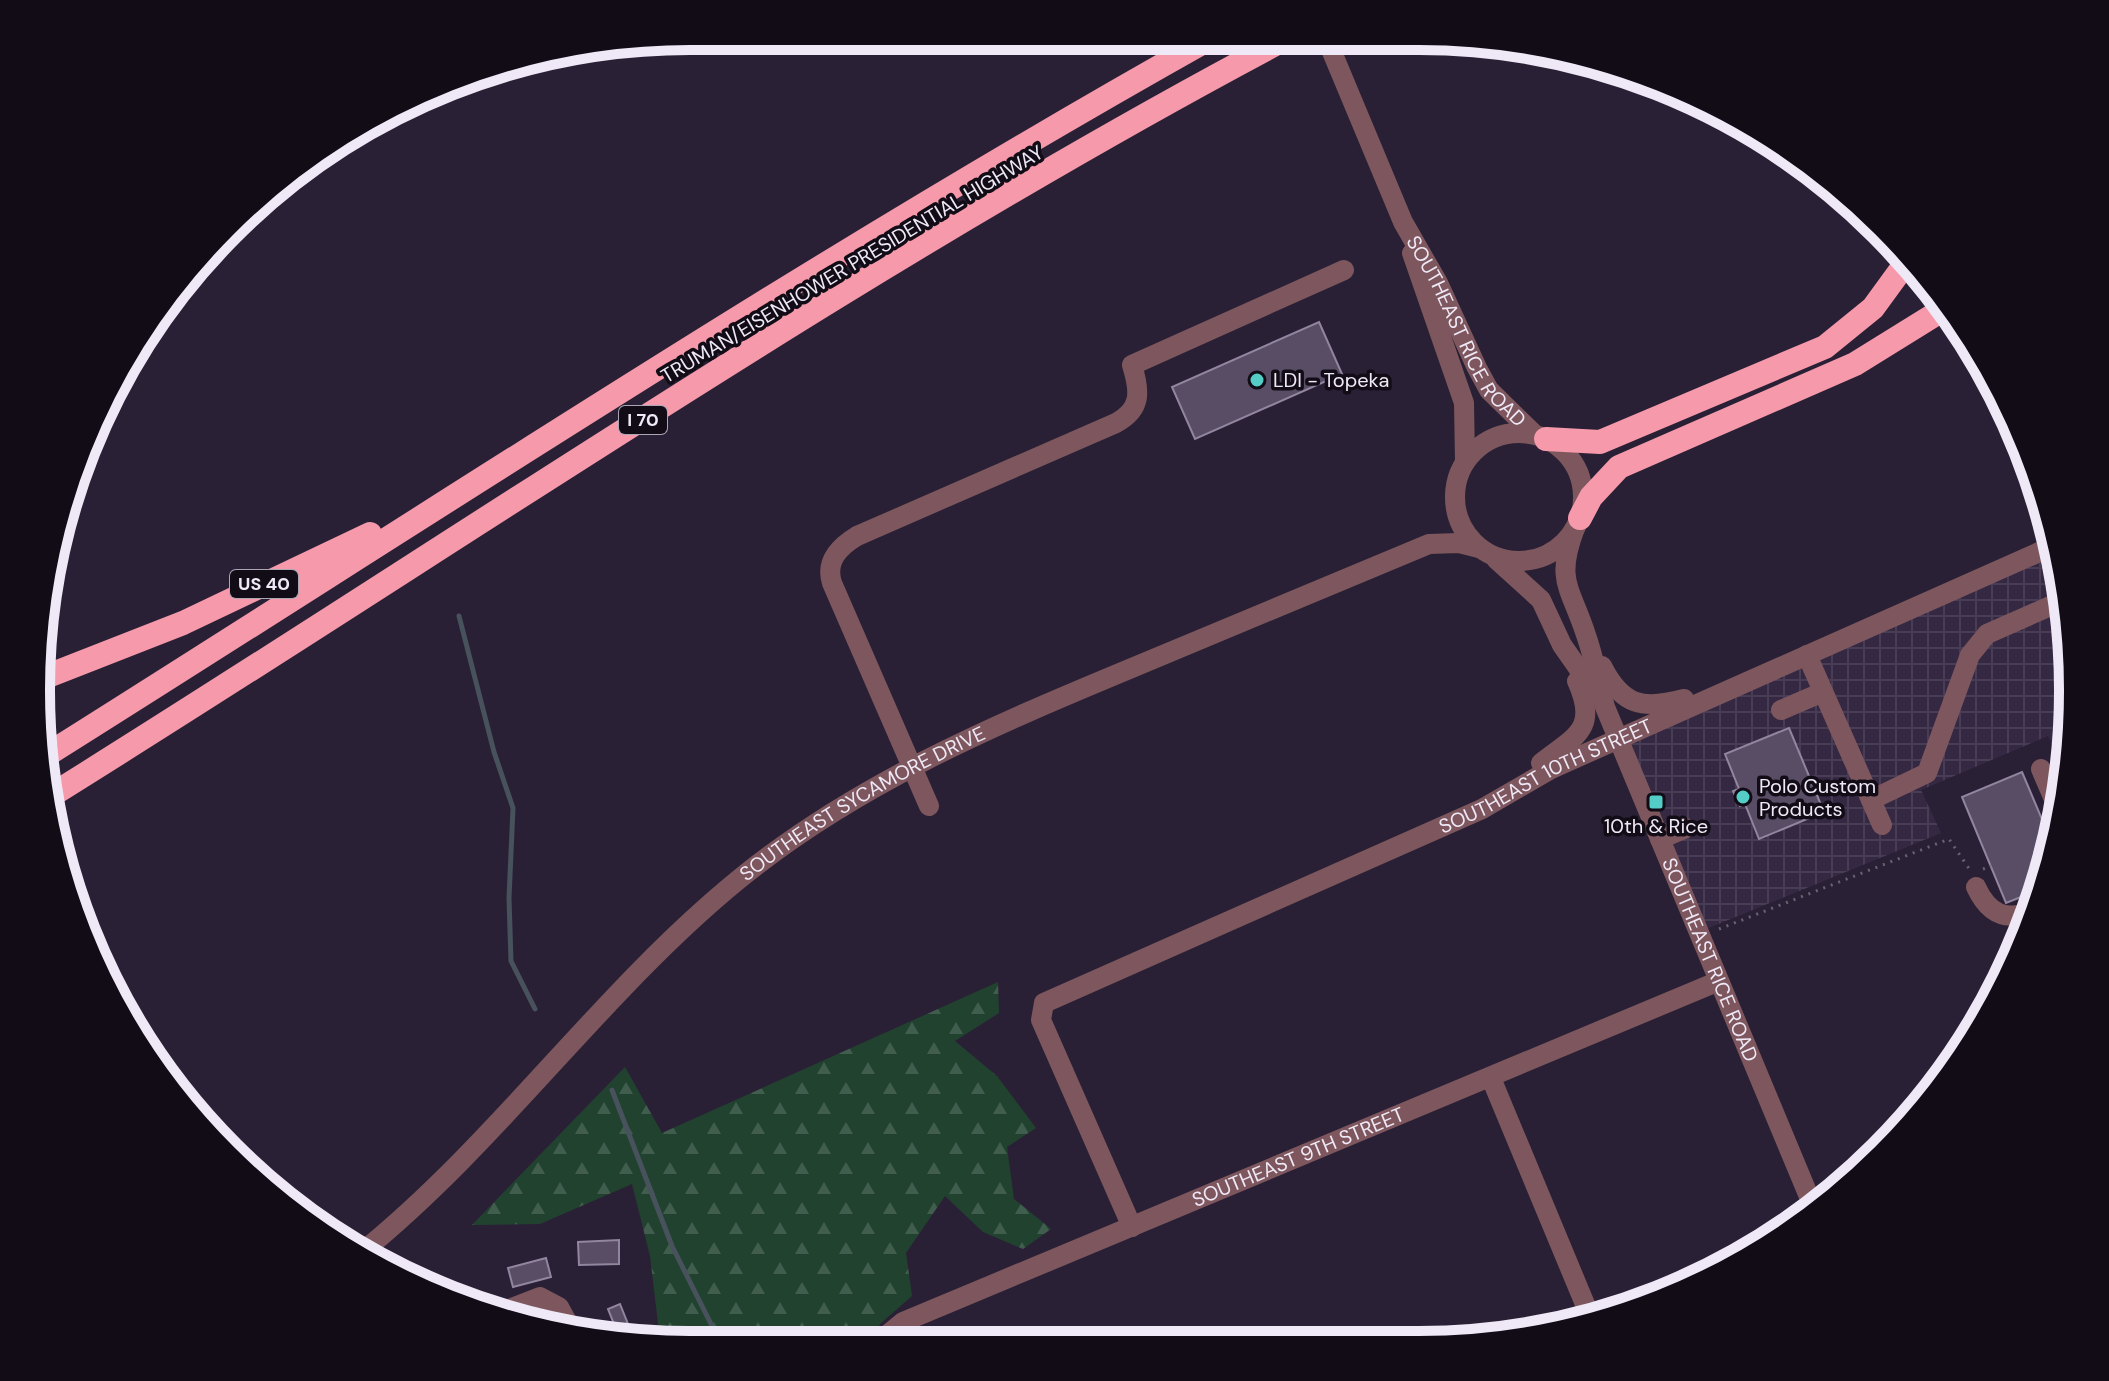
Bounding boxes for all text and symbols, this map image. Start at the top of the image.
street label: TRUMAN/EISENHOWER PRESIDENTIAL HIGHWAY [656,139,1048,389]
street label: SOUTHEAST RICE ROAD [1400,231,1532,432]
place label: LDI - Topeka [1273,367,1389,393]
marker: LDI - Topeka [1248,371,1266,389]
road number: I 70 [619,406,667,434]
road number: US 40 [230,570,298,598]
street label: SOUTHEAST 10TH STREET [1435,713,1656,840]
street label: SOUTHEAST SYCAMORE DRIVE [734,720,989,887]
place label: Polo Custom Products [1759,773,1876,822]
marker: Polo Custom Products [1734,788,1752,806]
marker: 10th & Rice [1647,793,1665,811]
place label: 10th & Rice [1604,813,1708,839]
street label: SOUTHEAST RICE ROAD [1656,854,1764,1065]
street label: SOUTHEAST 9TH STREET [1188,1101,1408,1213]

